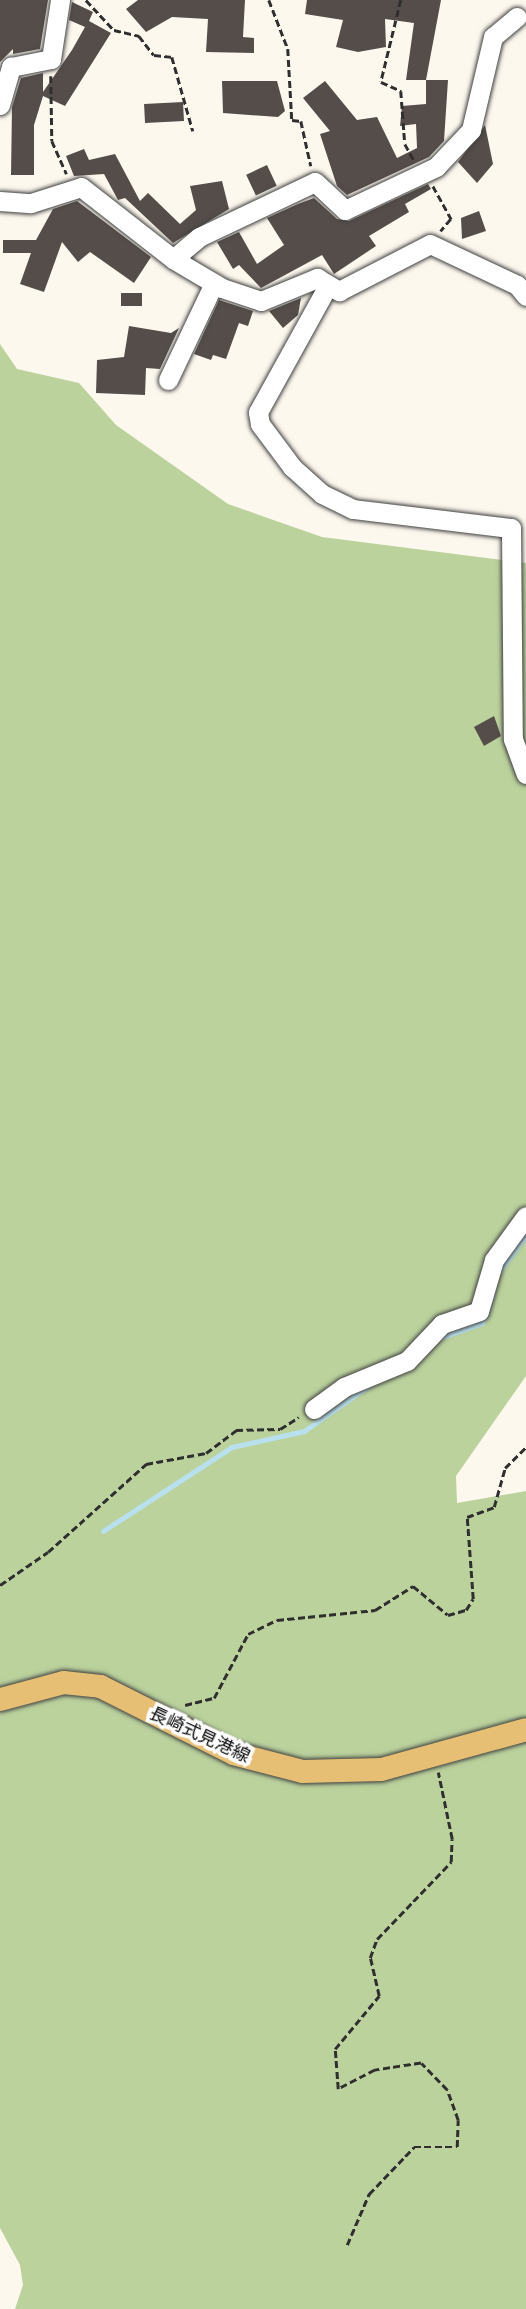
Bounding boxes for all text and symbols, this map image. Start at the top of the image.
street label: 長崎式見港線 [146,1701,254,1767]

